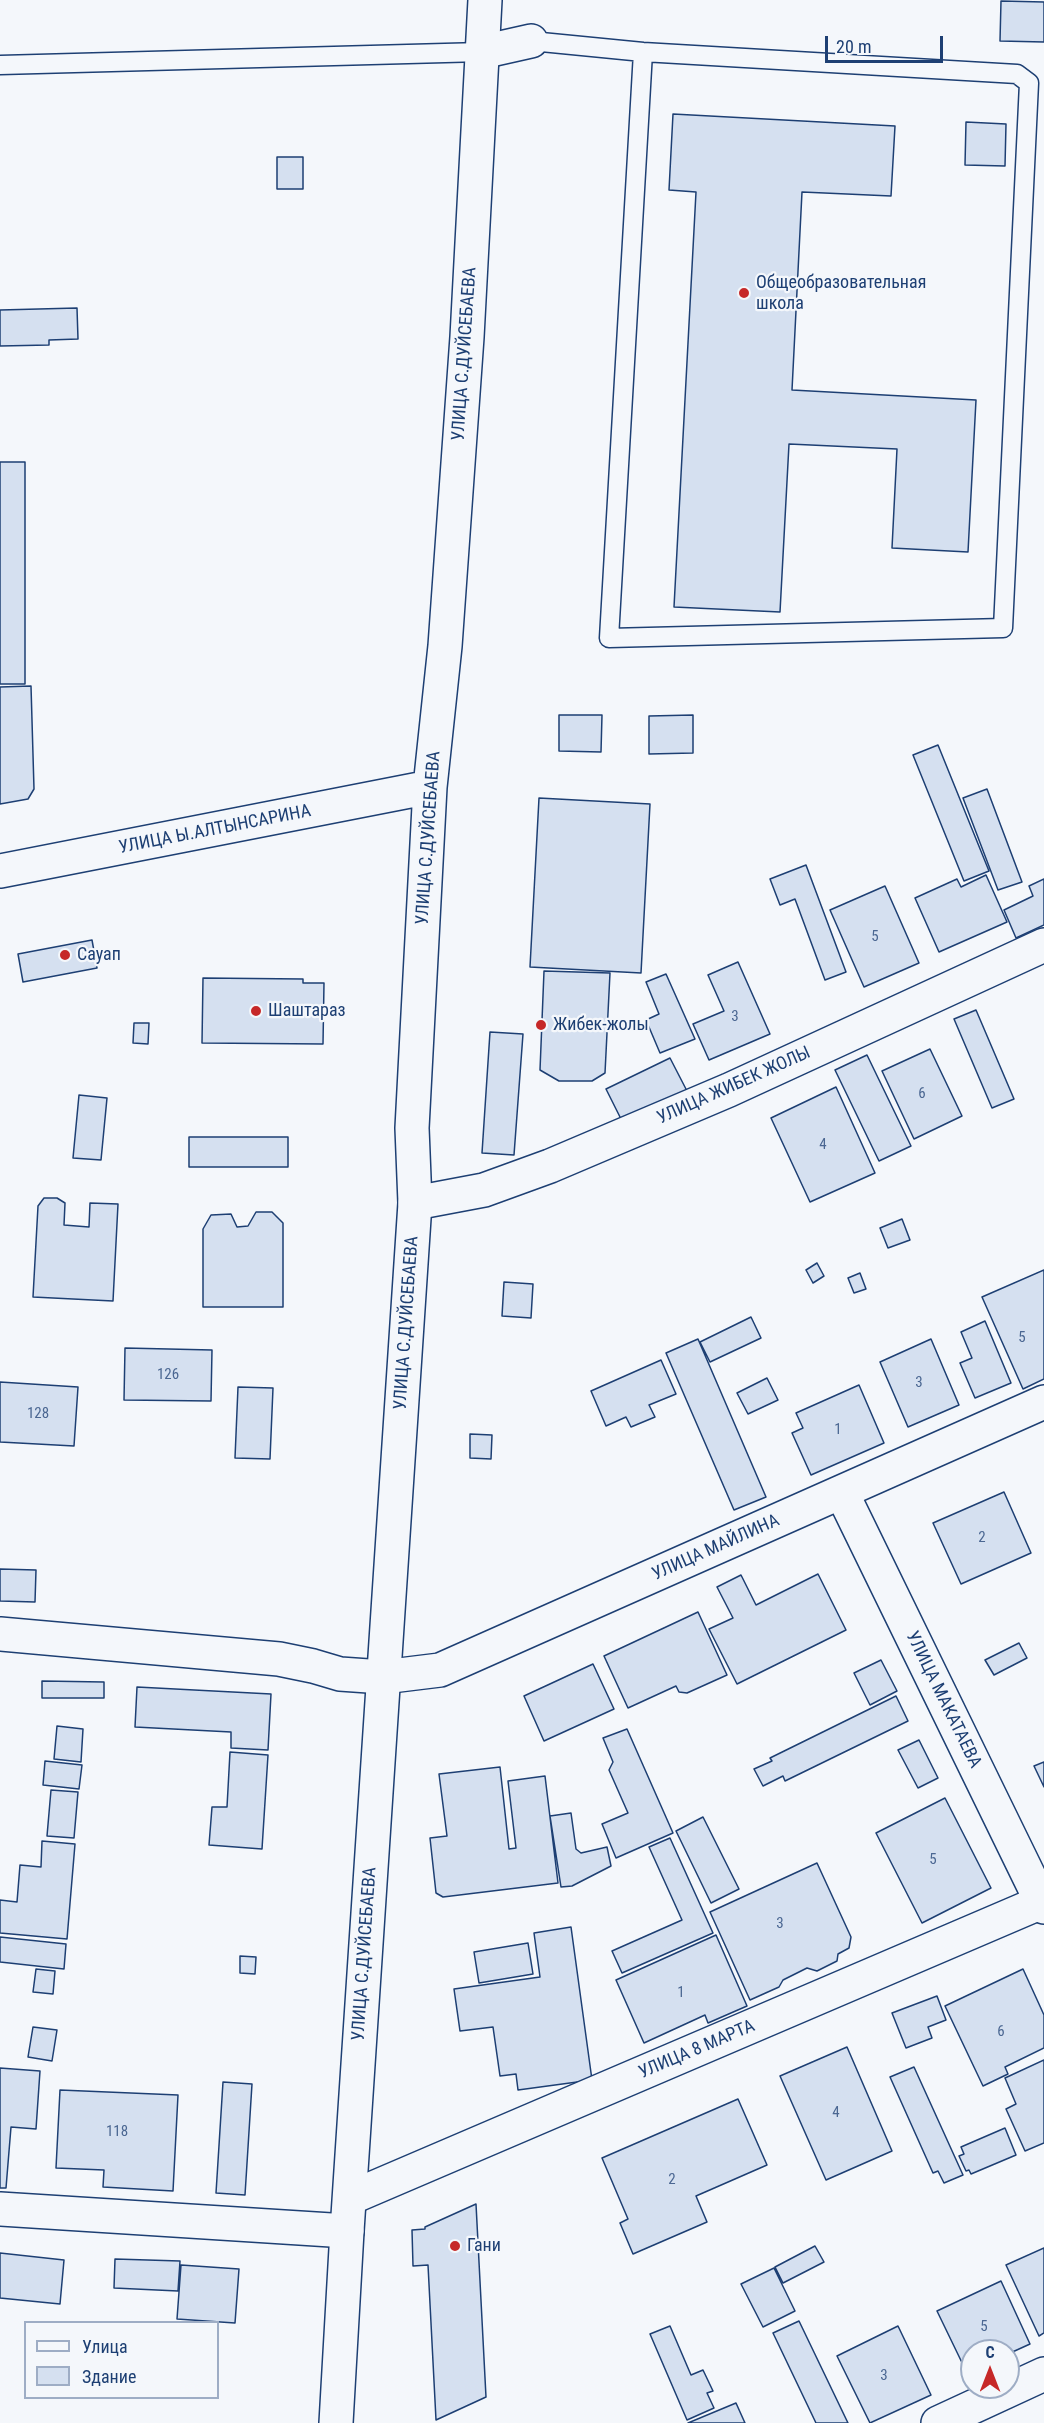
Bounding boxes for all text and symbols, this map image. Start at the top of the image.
scale bar [828,24,946,62]
text: 20 m [836,36,871,57]
street label: УЛИЦА С.ДУЙСЕБАЕВА [448,266,482,442]
place label: Общеобразовательная школа [756,272,926,314]
marker: Общеобразовательная школа [737,286,751,300]
street label: УЛИЦА С.ДУЙСЕБАЕВА [412,750,446,926]
street label: УЛИЦА Ы.АЛТЫНСАРИНА [117,801,313,859]
house number: 5 [871,928,879,946]
place label: Сауап [77,944,121,966]
marker: Сауап [58,948,72,962]
place label: Шаштараз [268,1000,346,1022]
marker: Шаштараз [249,1004,263,1018]
house number: 3 [731,1008,739,1026]
place label: Жибек-жолы [553,1014,649,1036]
marker: Жибек-жолы [534,1018,548,1032]
street label: УЛИЦА ЖИБЕК ЖОЛЫ [654,1042,814,1130]
house number: 6 [918,1085,926,1103]
house number: 4 [819,1136,827,1154]
street label: УЛИЦА С.ДУЙСЕБАЕВА [390,1235,424,1411]
house number: 5 [1018,1329,1026,1347]
house number: 126 [157,1366,179,1384]
house number: 3 [915,1374,923,1392]
house number: 128 [27,1405,49,1423]
house number: 1 [834,1421,842,1439]
street label: УЛИЦА МАЙЛИНА [649,1510,783,1586]
house number: 2 [978,1529,986,1547]
street label: УЛИЦА МАКАТАЕВА [901,1628,985,1772]
house number: 5 [929,1851,937,1869]
street label: УЛИЦА С.ДУЙСЕБАЕВА [348,1866,382,2042]
house number: 3 [776,1915,784,1933]
house number: 1 [677,1984,685,2002]
street label: УЛИЦА 8 МАРТА [636,2016,758,2084]
house number: 6 [997,2023,1005,2041]
house number: 4 [832,2104,840,2122]
house number: 118 [106,2123,128,2141]
house number: 2 [668,2171,676,2189]
place label: Гани [467,2235,501,2257]
marker: Гани [448,2239,462,2253]
house number: 5 [980,2318,988,2336]
legend [24,2321,219,2399]
text: Улица [82,2336,128,2357]
north arrow [960,2339,1020,2399]
text: С [985,2343,995,2362]
text: Здание [82,2366,136,2387]
house number: 3 [880,2367,888,2385]

